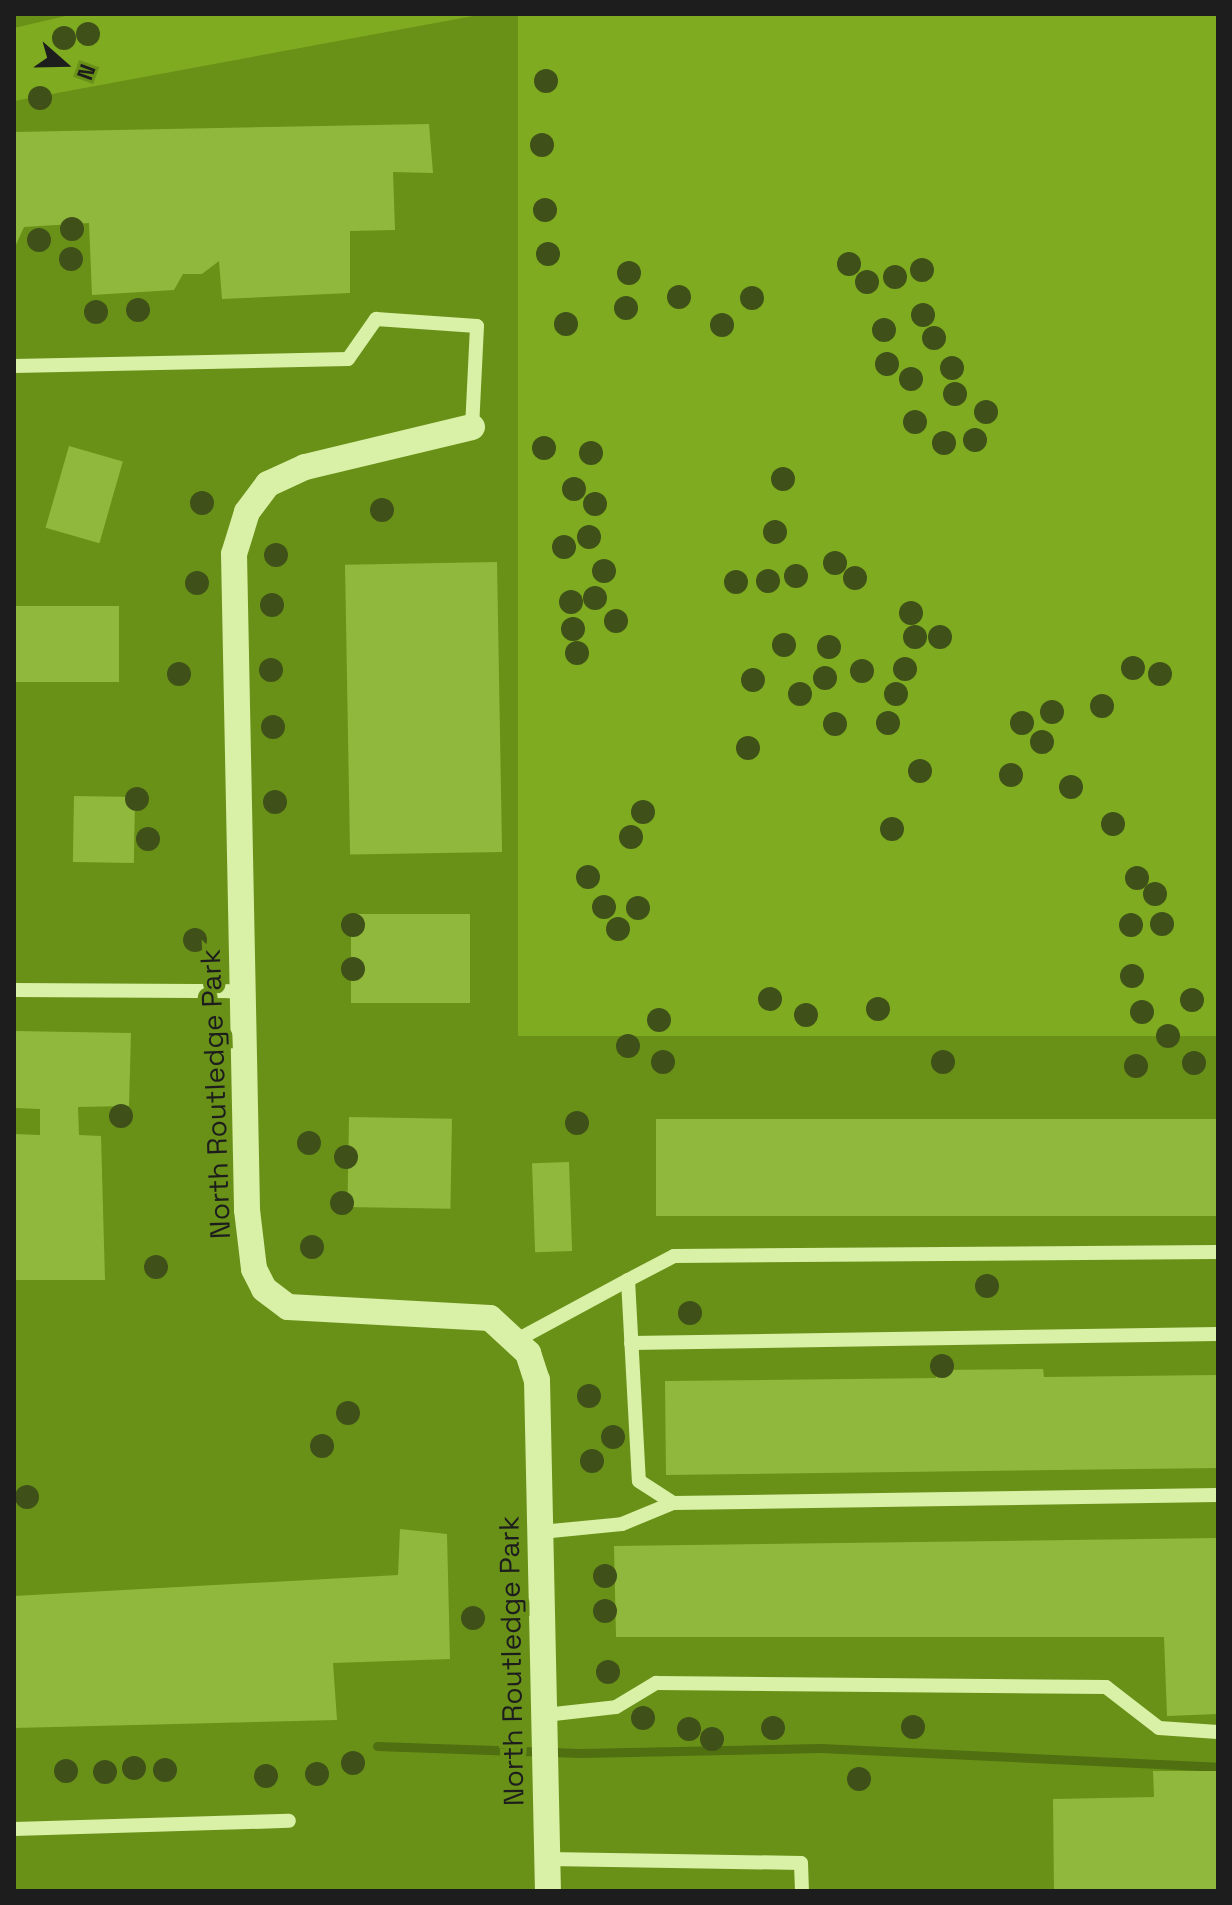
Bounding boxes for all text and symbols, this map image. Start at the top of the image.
north arrow [24,24,104,104]
text: N [71,60,102,84]
street label: North Routledge Park [193,948,237,1240]
street label: North Routledge Park [492,1516,530,1806]

